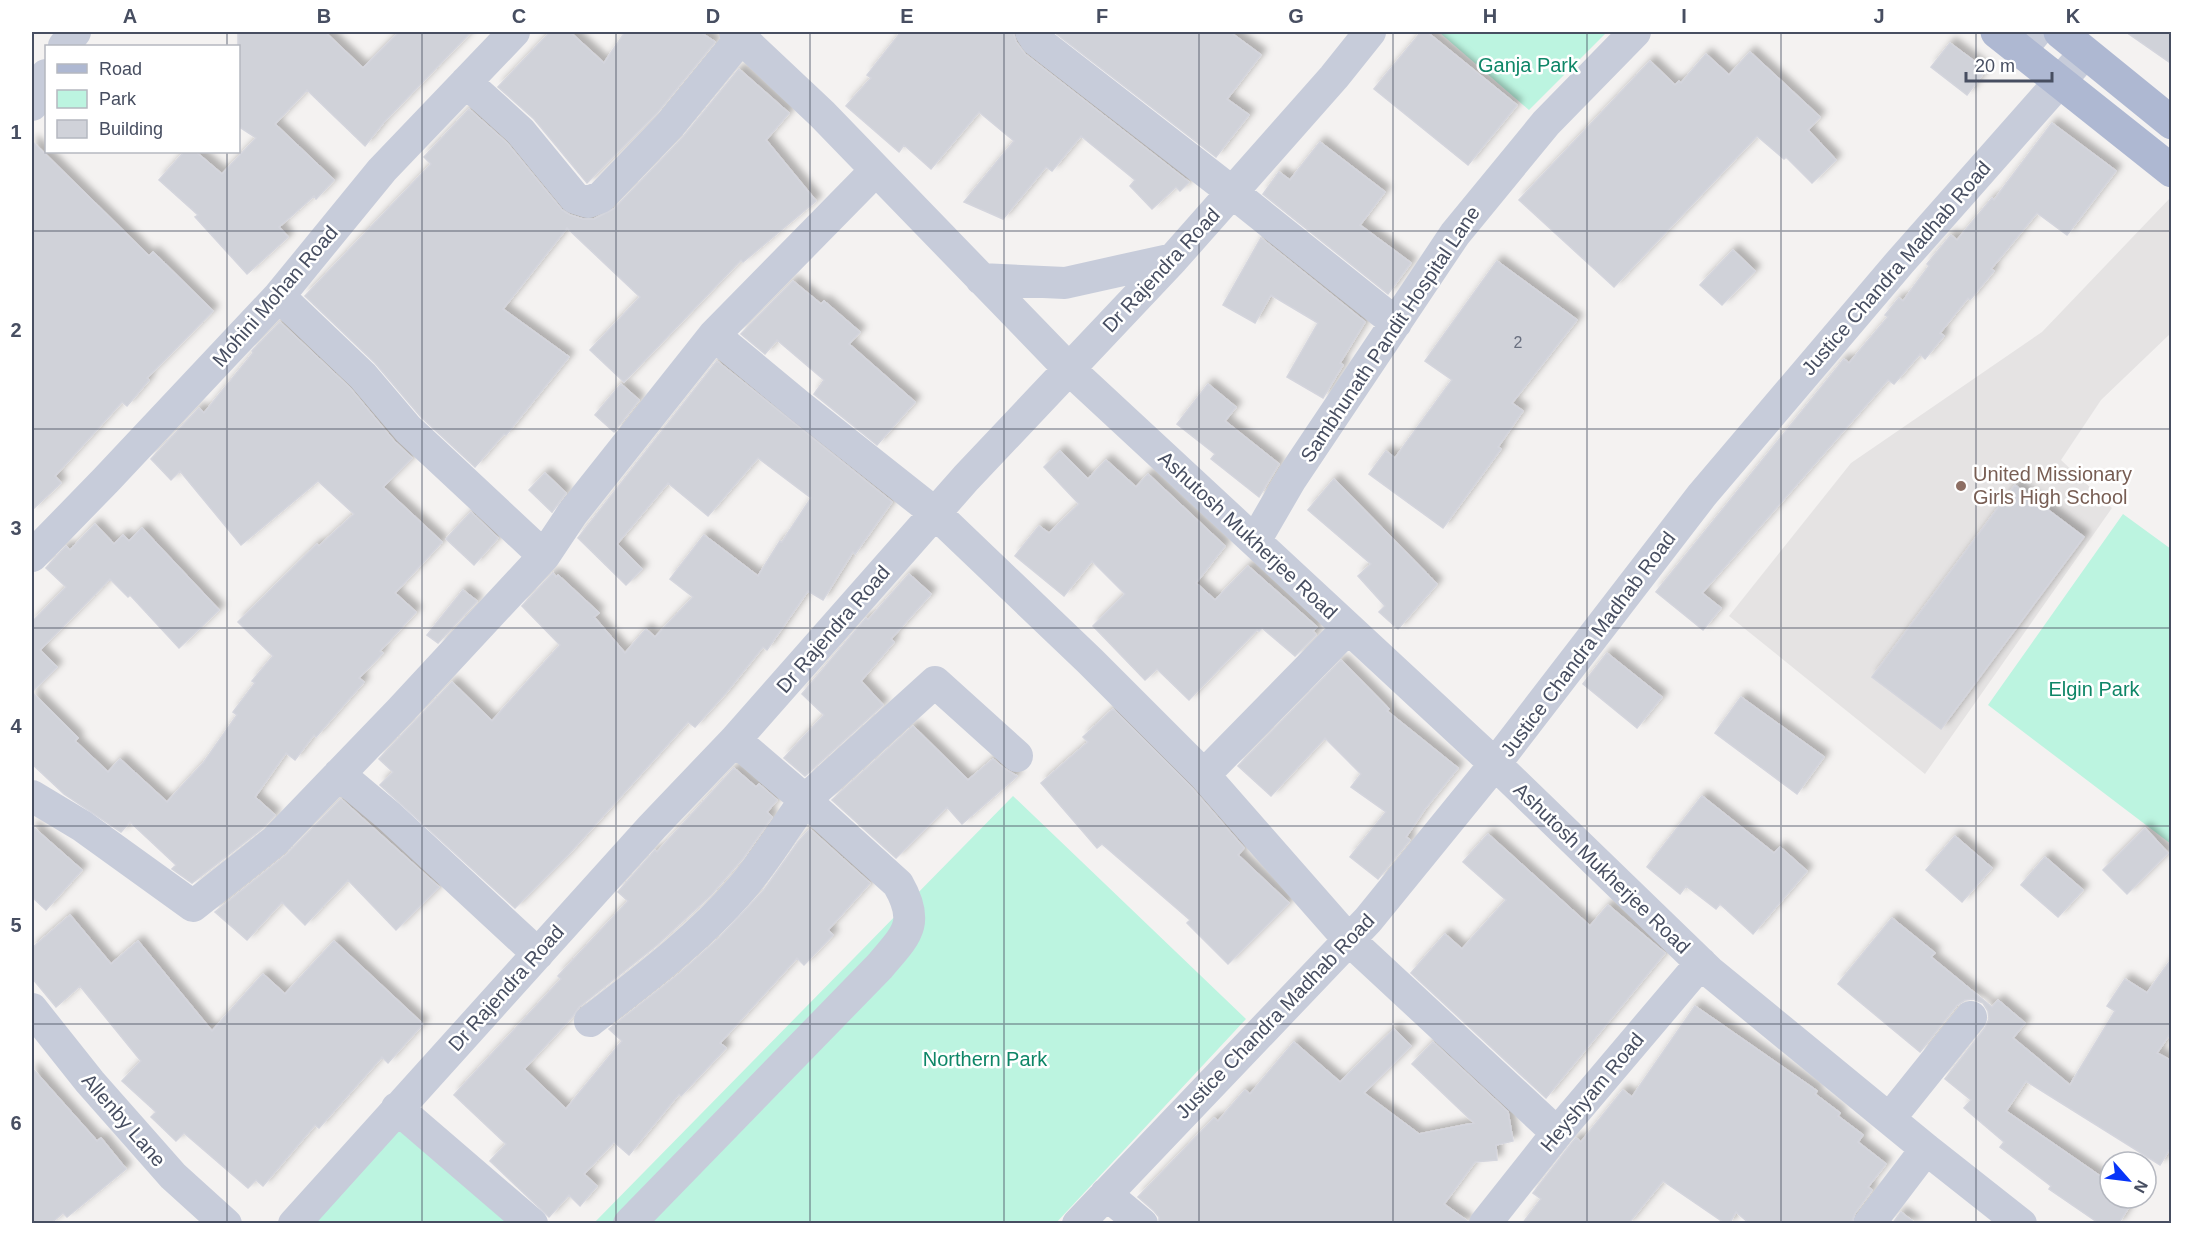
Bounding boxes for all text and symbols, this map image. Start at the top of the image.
text: A [123,5,137,27]
text: B [317,5,331,27]
text: C [512,5,526,27]
text: D [706,5,720,27]
text: E [900,5,914,27]
text: F [1096,5,1108,27]
text: G [1288,5,1304,27]
text: H [1483,5,1497,27]
text: I [1681,5,1687,27]
text: J [1873,5,1885,27]
text: K [2066,5,2081,27]
legend [45,45,240,153]
scale bar [1966,45,2052,83]
park label: Ganja Park [1478,54,1579,76]
text: 20 m [1975,56,2015,76]
text: Road [99,59,142,79]
text: Park [99,89,137,109]
text: Building [99,119,163,139]
text: 1 [10,121,22,143]
street label: Justice Chandra Madhab Road [1797,157,1995,379]
street label: Sambhunath Pandit Hospital Lane [1296,202,1484,466]
street label: Dr Rajendra Road [1098,204,1224,336]
street label: Mohini Mohan Road [208,221,342,371]
text: 2 [10,319,22,341]
house number: 2 [1514,334,1523,351]
street label: Ashutosh Mukherjee Road [1154,447,1342,623]
place label: United Missionary Girls High School [1973,463,2132,508]
marker: United Missionary Girls High School [1954,479,1968,493]
text: 3 [10,517,22,539]
street label: Justice Chandra Madhab Road [1496,527,1680,761]
street label: Dr Rajendra Road [772,561,894,697]
park label: Elgin Park [2048,678,2141,700]
text: 4 [10,715,22,737]
street label: Ashutosh Mukherjee Road [1510,778,1694,958]
street label: Justice Chandra Madhab Road [1171,909,1379,1123]
text: 5 [10,914,22,936]
street label: Dr Rajendra Road [444,921,568,1055]
street label: Heyshyam Road [1536,1028,1648,1156]
park label: Northern Park [923,1048,1048,1070]
street label: Allenby Lane [78,1069,170,1171]
text: 6 [10,1112,22,1134]
north arrow [2098,1150,2158,1210]
text: N [2131,1178,2151,1196]

